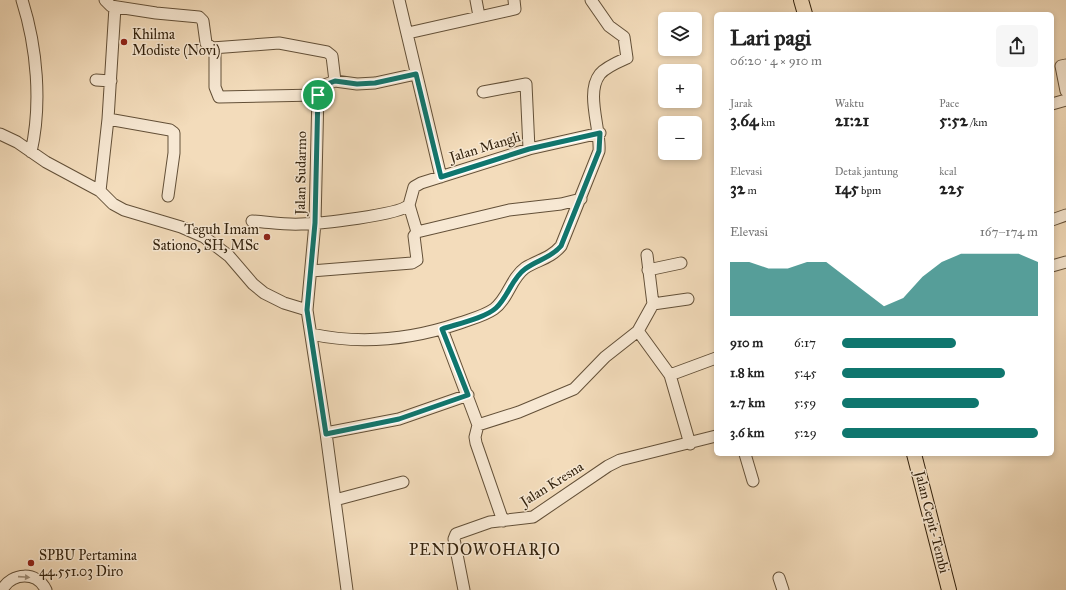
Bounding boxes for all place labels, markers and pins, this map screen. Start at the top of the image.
place label: Khilma Modiste (Novi) [132,26,220,60]
marker: Khilma Modiste (Novi) [119,37,129,47]
pin [301,78,335,112]
place label: Teguh Imam Sationo, SH, MSc [153,221,259,254]
marker: Teguh Imam Sationo, SH, MSc [262,232,272,242]
place label: SPBU Pertamina 44.551.03 Diro [39,547,137,580]
marker: SPBU Pertamina 44.551.03 Diro [26,558,36,568]

